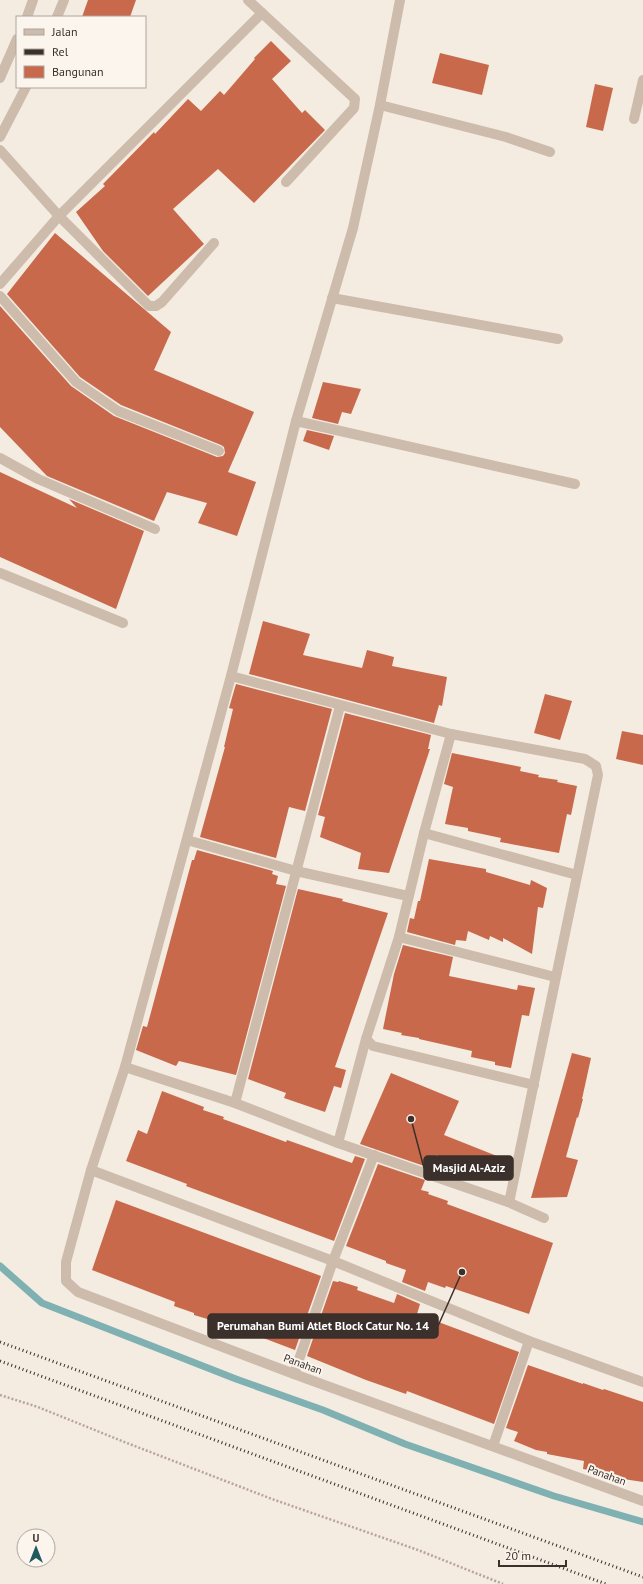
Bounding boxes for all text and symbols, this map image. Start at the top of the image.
legend [16,16,146,88]
text: Jalan [51,24,77,39]
text: Rel [52,44,69,59]
text: Bangunan [52,64,104,79]
callout: Masjid Al-Aziz [424,1156,513,1180]
text: Masjid Al-Aziz [433,1160,506,1175]
callout: Perumahan Bumi Atlet Block Catur No. 14 [208,1314,438,1338]
text: Perumahan Bumi Atlet Block Catur No. 14 [217,1318,429,1333]
street label: Panahan [282,1351,324,1377]
street label: Panahan [586,1462,628,1488]
north arrow [16,1528,56,1568]
text: U [33,1531,40,1545]
scale bar [499,1542,566,1568]
text: 20 m [505,1548,531,1563]

